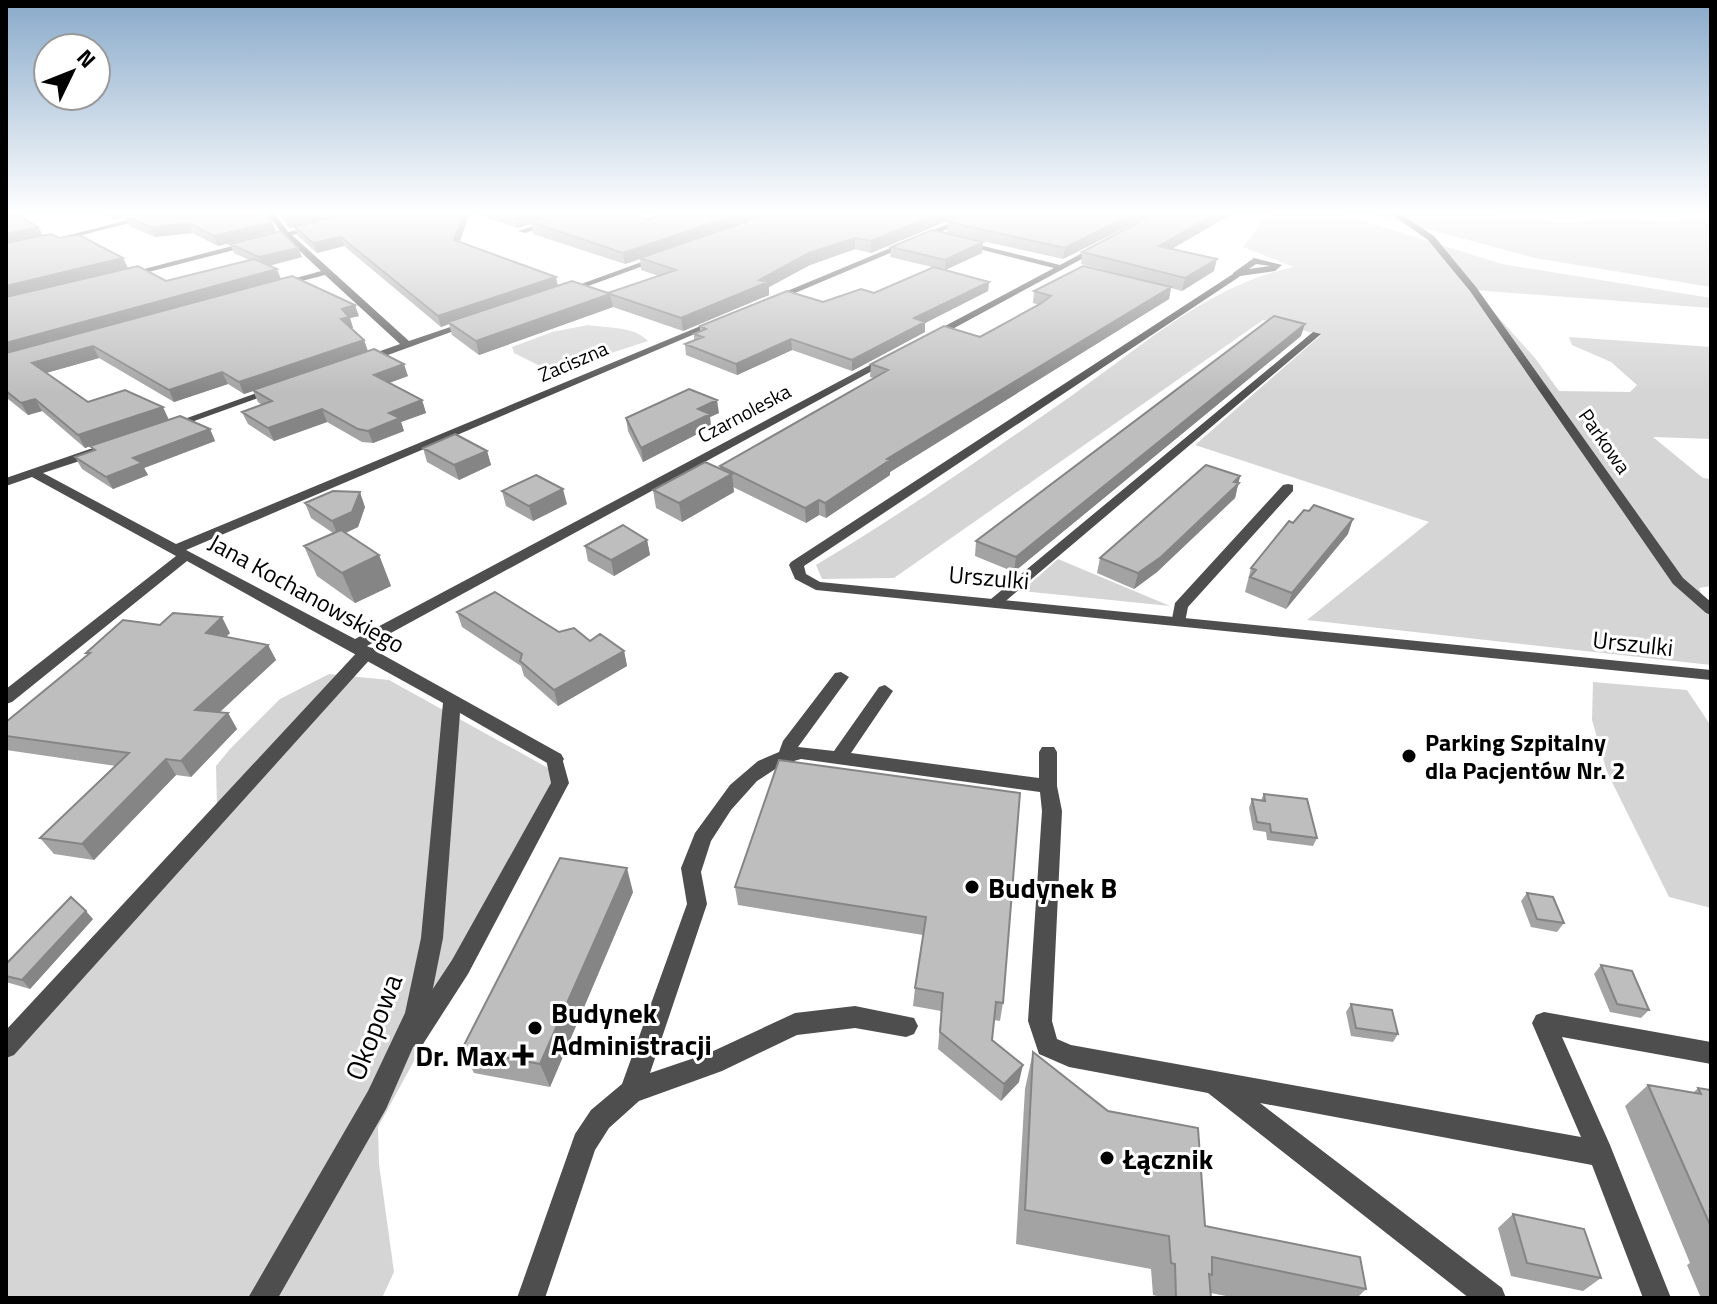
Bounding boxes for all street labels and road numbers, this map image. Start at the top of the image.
street label: Zaciszna [533,332,613,390]
street label: Czarnoleska [692,375,796,451]
street label: Parkowa [1571,402,1639,480]
street label: Jana Kochanowskiego [202,524,412,662]
street label: Urszulki [947,556,1031,598]
street label: Urszulki [1591,621,1675,665]
street label: Okopowa [333,968,413,1086]

